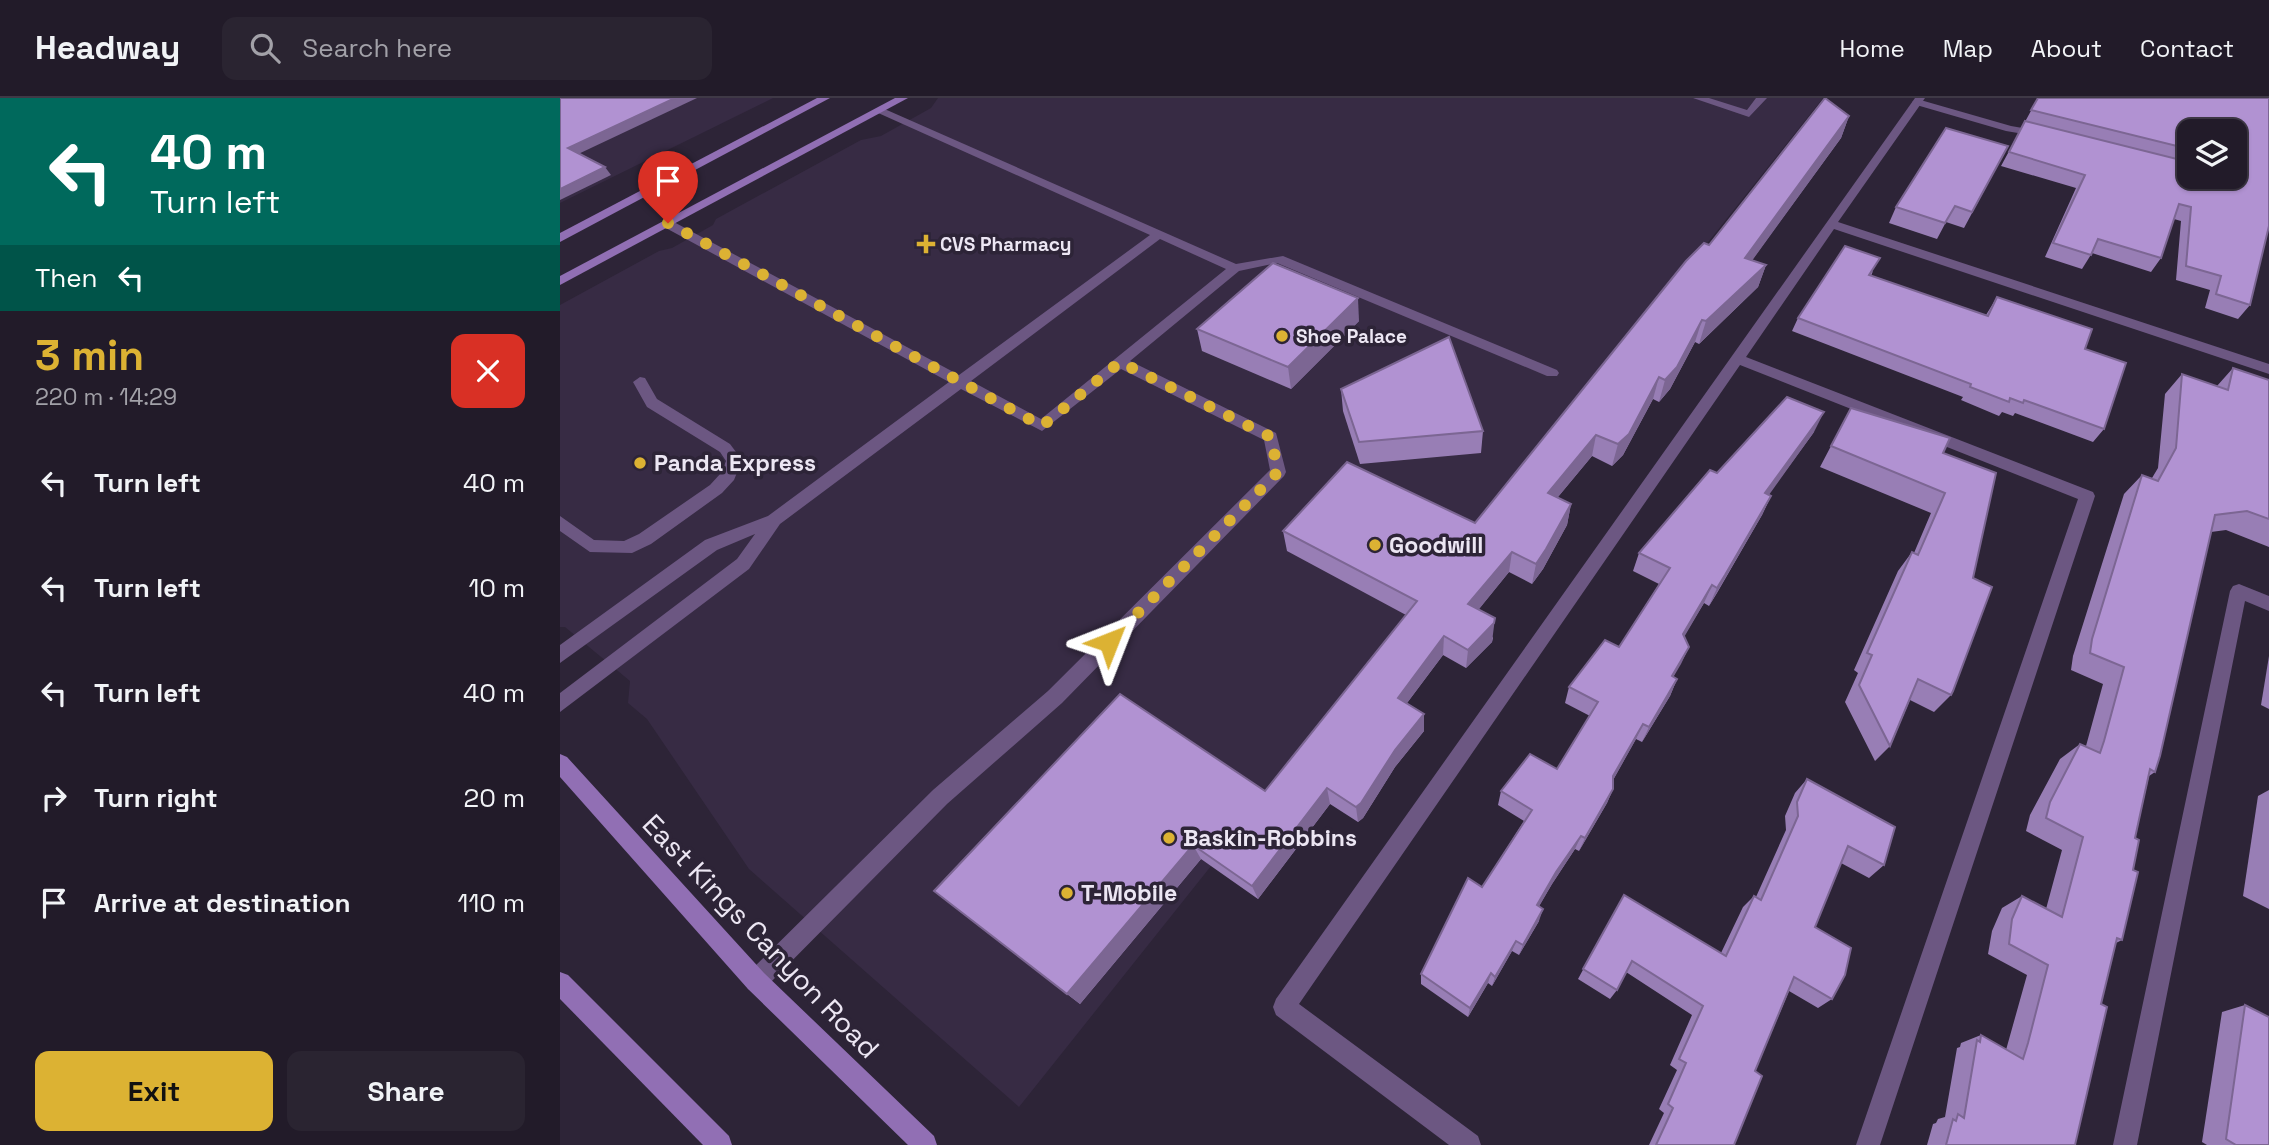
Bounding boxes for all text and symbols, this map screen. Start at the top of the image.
search box [222,17,712,80]
text: Headway [35,27,180,69]
icon: search [246,29,284,67]
text: Search here [302,31,452,65]
text: Home [1839,33,1905,64]
text: Map [1943,33,1993,64]
text: About [2031,33,2102,64]
text: Contact [2140,33,2234,64]
map controls [2177,119,2247,189]
button: layers [2177,119,2247,189]
text: 40 m [150,121,267,183]
icon: left [35,126,126,217]
pin [638,151,698,223]
icon: arrive [649,162,687,200]
text: Turn left [150,182,280,222]
place label: CVS Pharmacy [940,232,1072,257]
marker: CVS Pharmacy [918,236,934,252]
icon: left [112,259,150,297]
text: Then [35,261,98,295]
place label: Shoe Palace [1296,324,1407,349]
marker: Shoe Palace [1274,328,1290,344]
text: 3 min [35,329,144,382]
button: close [451,334,525,408]
text: 220 m · 14:29 [35,382,177,412]
place label: Panda Express [654,448,816,478]
marker: Panda Express [632,455,648,471]
icon: left [35,464,73,502]
text: Turn left [94,466,201,500]
text: 40 m [463,466,525,500]
place label: Goodwill [1389,530,1483,560]
marker: Goodwill [1367,537,1383,553]
icon: left [35,569,73,607]
text: Turn left [94,571,201,605]
text: 10 m [468,571,525,605]
position arrow [1072,605,1146,679]
icon: left [35,674,73,712]
text: Turn left [94,676,201,710]
text: 40 m [463,676,525,710]
icon: right [35,779,73,817]
text: Turn right [94,781,218,815]
text: 20 m [464,781,525,815]
street label: East Kings Canyon Road [635,806,887,1066]
place label: Baskin-Robbins [1183,823,1357,853]
marker: Baskin-Robbins [1161,830,1177,846]
place label: T-Mobile [1081,878,1177,908]
icon: arrive [35,884,73,922]
marker: T-Mobile [1059,885,1075,901]
text: Arrive at destination [94,886,351,920]
text: 110 m [458,886,525,920]
button: Exit [35,1051,273,1131]
button: Share [287,1051,525,1131]

